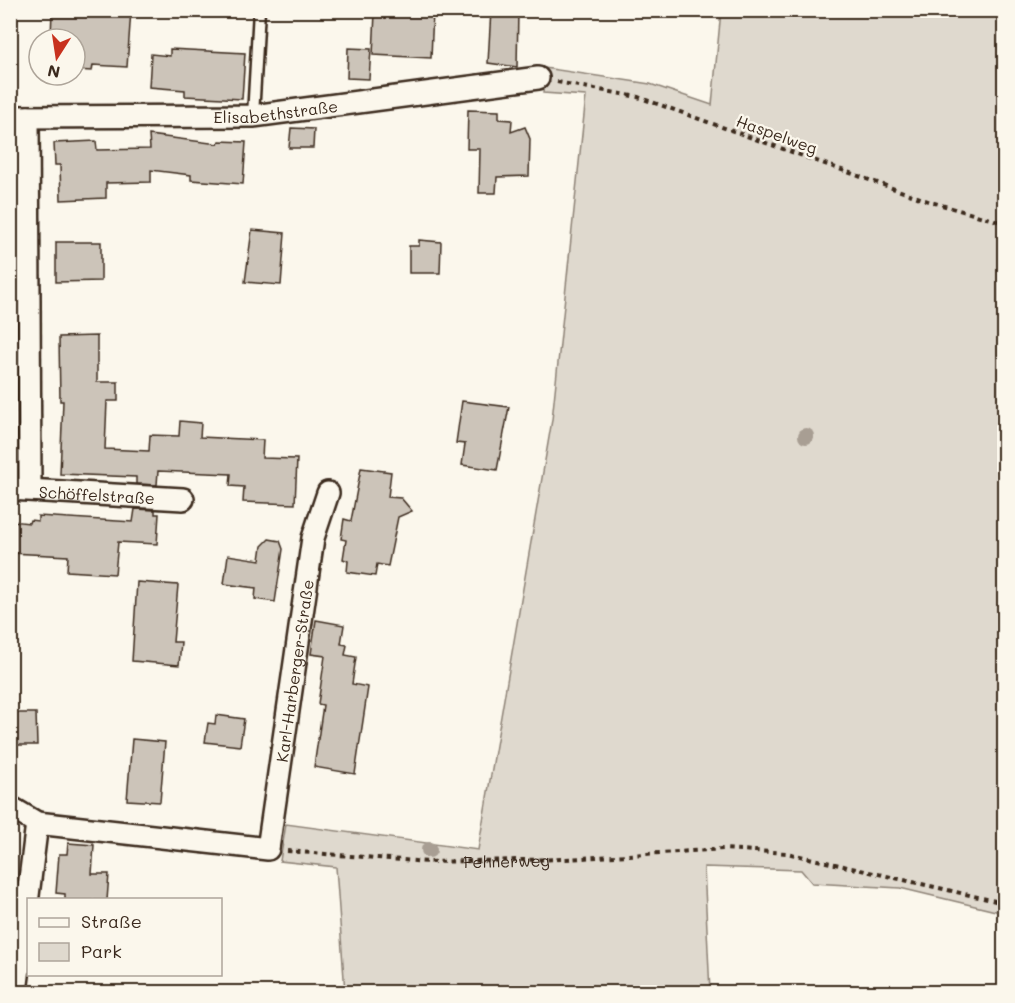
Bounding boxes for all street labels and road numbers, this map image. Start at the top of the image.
street label: Elisabethstraße [213,94,339,127]
street label: Haspelweg [734,110,820,158]
street label: Schöffelstraße [38,480,156,508]
street label: Karl-Harberger-Straße [270,578,317,763]
street label: Fehnerweg [463,849,550,872]

